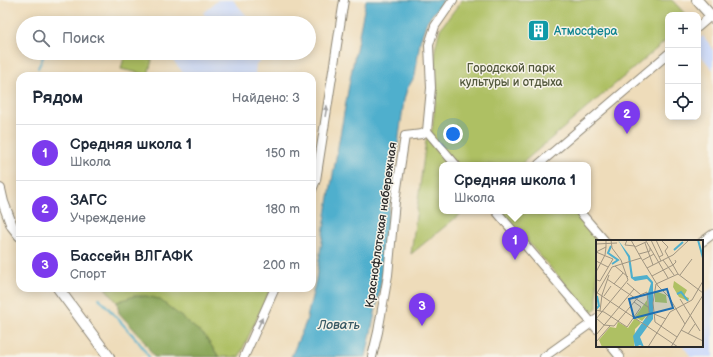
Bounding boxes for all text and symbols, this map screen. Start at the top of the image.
map controls [665,12,701,120]
button: + [665,12,701,48]
search box [16,16,316,60]
building icon: Атмосфера [525,18,551,44]
place label: Атмосфера [553,24,618,39]
icon: search [30,27,52,49]
text: Поиск [62,29,105,48]
button: − [665,48,701,84]
park label: Городской парк культуры и отдыха [459,61,563,90]
button: locate [665,84,701,120]
text: Рядом [32,88,83,108]
text: Найдено: 3 [232,90,300,106]
pin: 2 [614,101,640,134]
one-way arrow [323,105,329,117]
your location [443,124,463,144]
text: Средняя школа 1 [70,135,192,154]
street label: Краснофлотская набережная [362,141,401,309]
text: 1 [42,145,48,161]
text: 150 m [266,145,300,161]
text: Школа [70,154,111,170]
popup [439,162,591,214]
text: Средняя школа 1 [454,171,576,190]
text: Школа [454,190,495,206]
text: ЗАГС [70,191,107,210]
text: 2 [41,201,49,217]
text: 180 m [265,201,300,217]
text: Учреждение [70,210,146,226]
pin: 1 [502,227,528,260]
inset map [596,240,703,347]
text: Бассейн ВЛГАФК [70,247,193,266]
text: 3 [41,257,49,273]
text: 200 m [263,257,300,273]
text: Спорт [70,266,106,282]
pin: 3 [409,293,435,326]
one-way arrow [257,317,263,328]
water label: Ловать [317,317,361,333]

